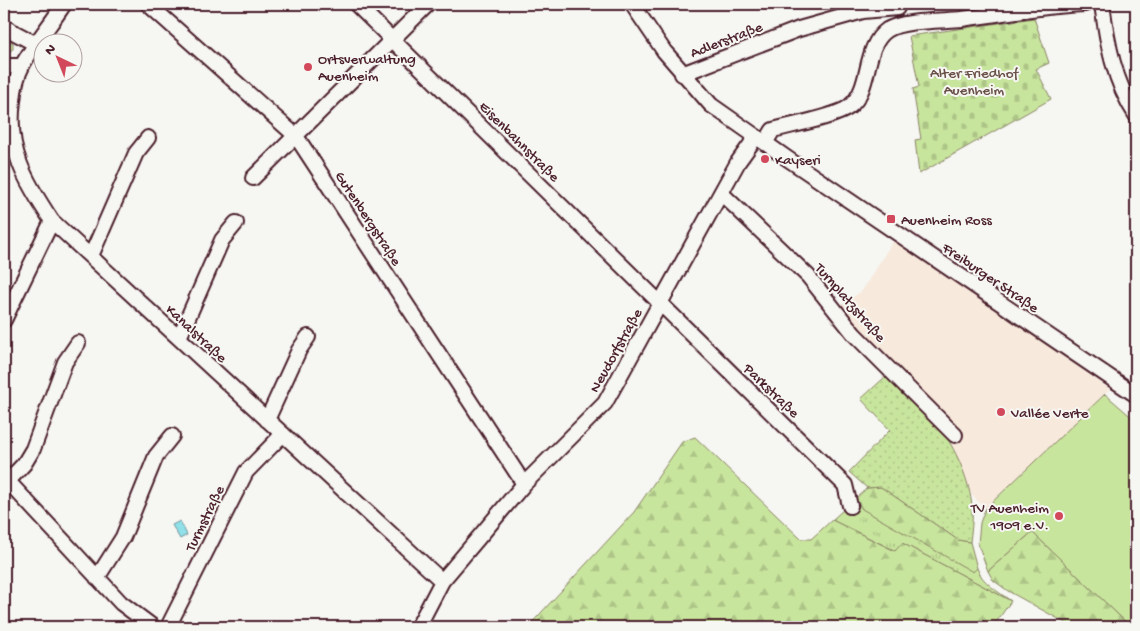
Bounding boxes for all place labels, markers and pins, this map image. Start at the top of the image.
place label: Ortsverwaltung Auenheim [318,51,416,86]
marker: Ortsverwaltung Auenheim [302,61,314,73]
place label: Kayseri [775,152,821,170]
marker: Kayseri [759,153,771,165]
place label: Auenheim Ross [901,212,992,230]
marker: Auenheim Ross [885,213,897,225]
place label: Vallée Verte [1010,405,1089,423]
marker: Vallée Verte [995,406,1007,418]
place label: TV Auenheim 1909 e.V. [970,500,1049,535]
marker: TV Auenheim 1909 e.V. [1053,510,1065,522]

